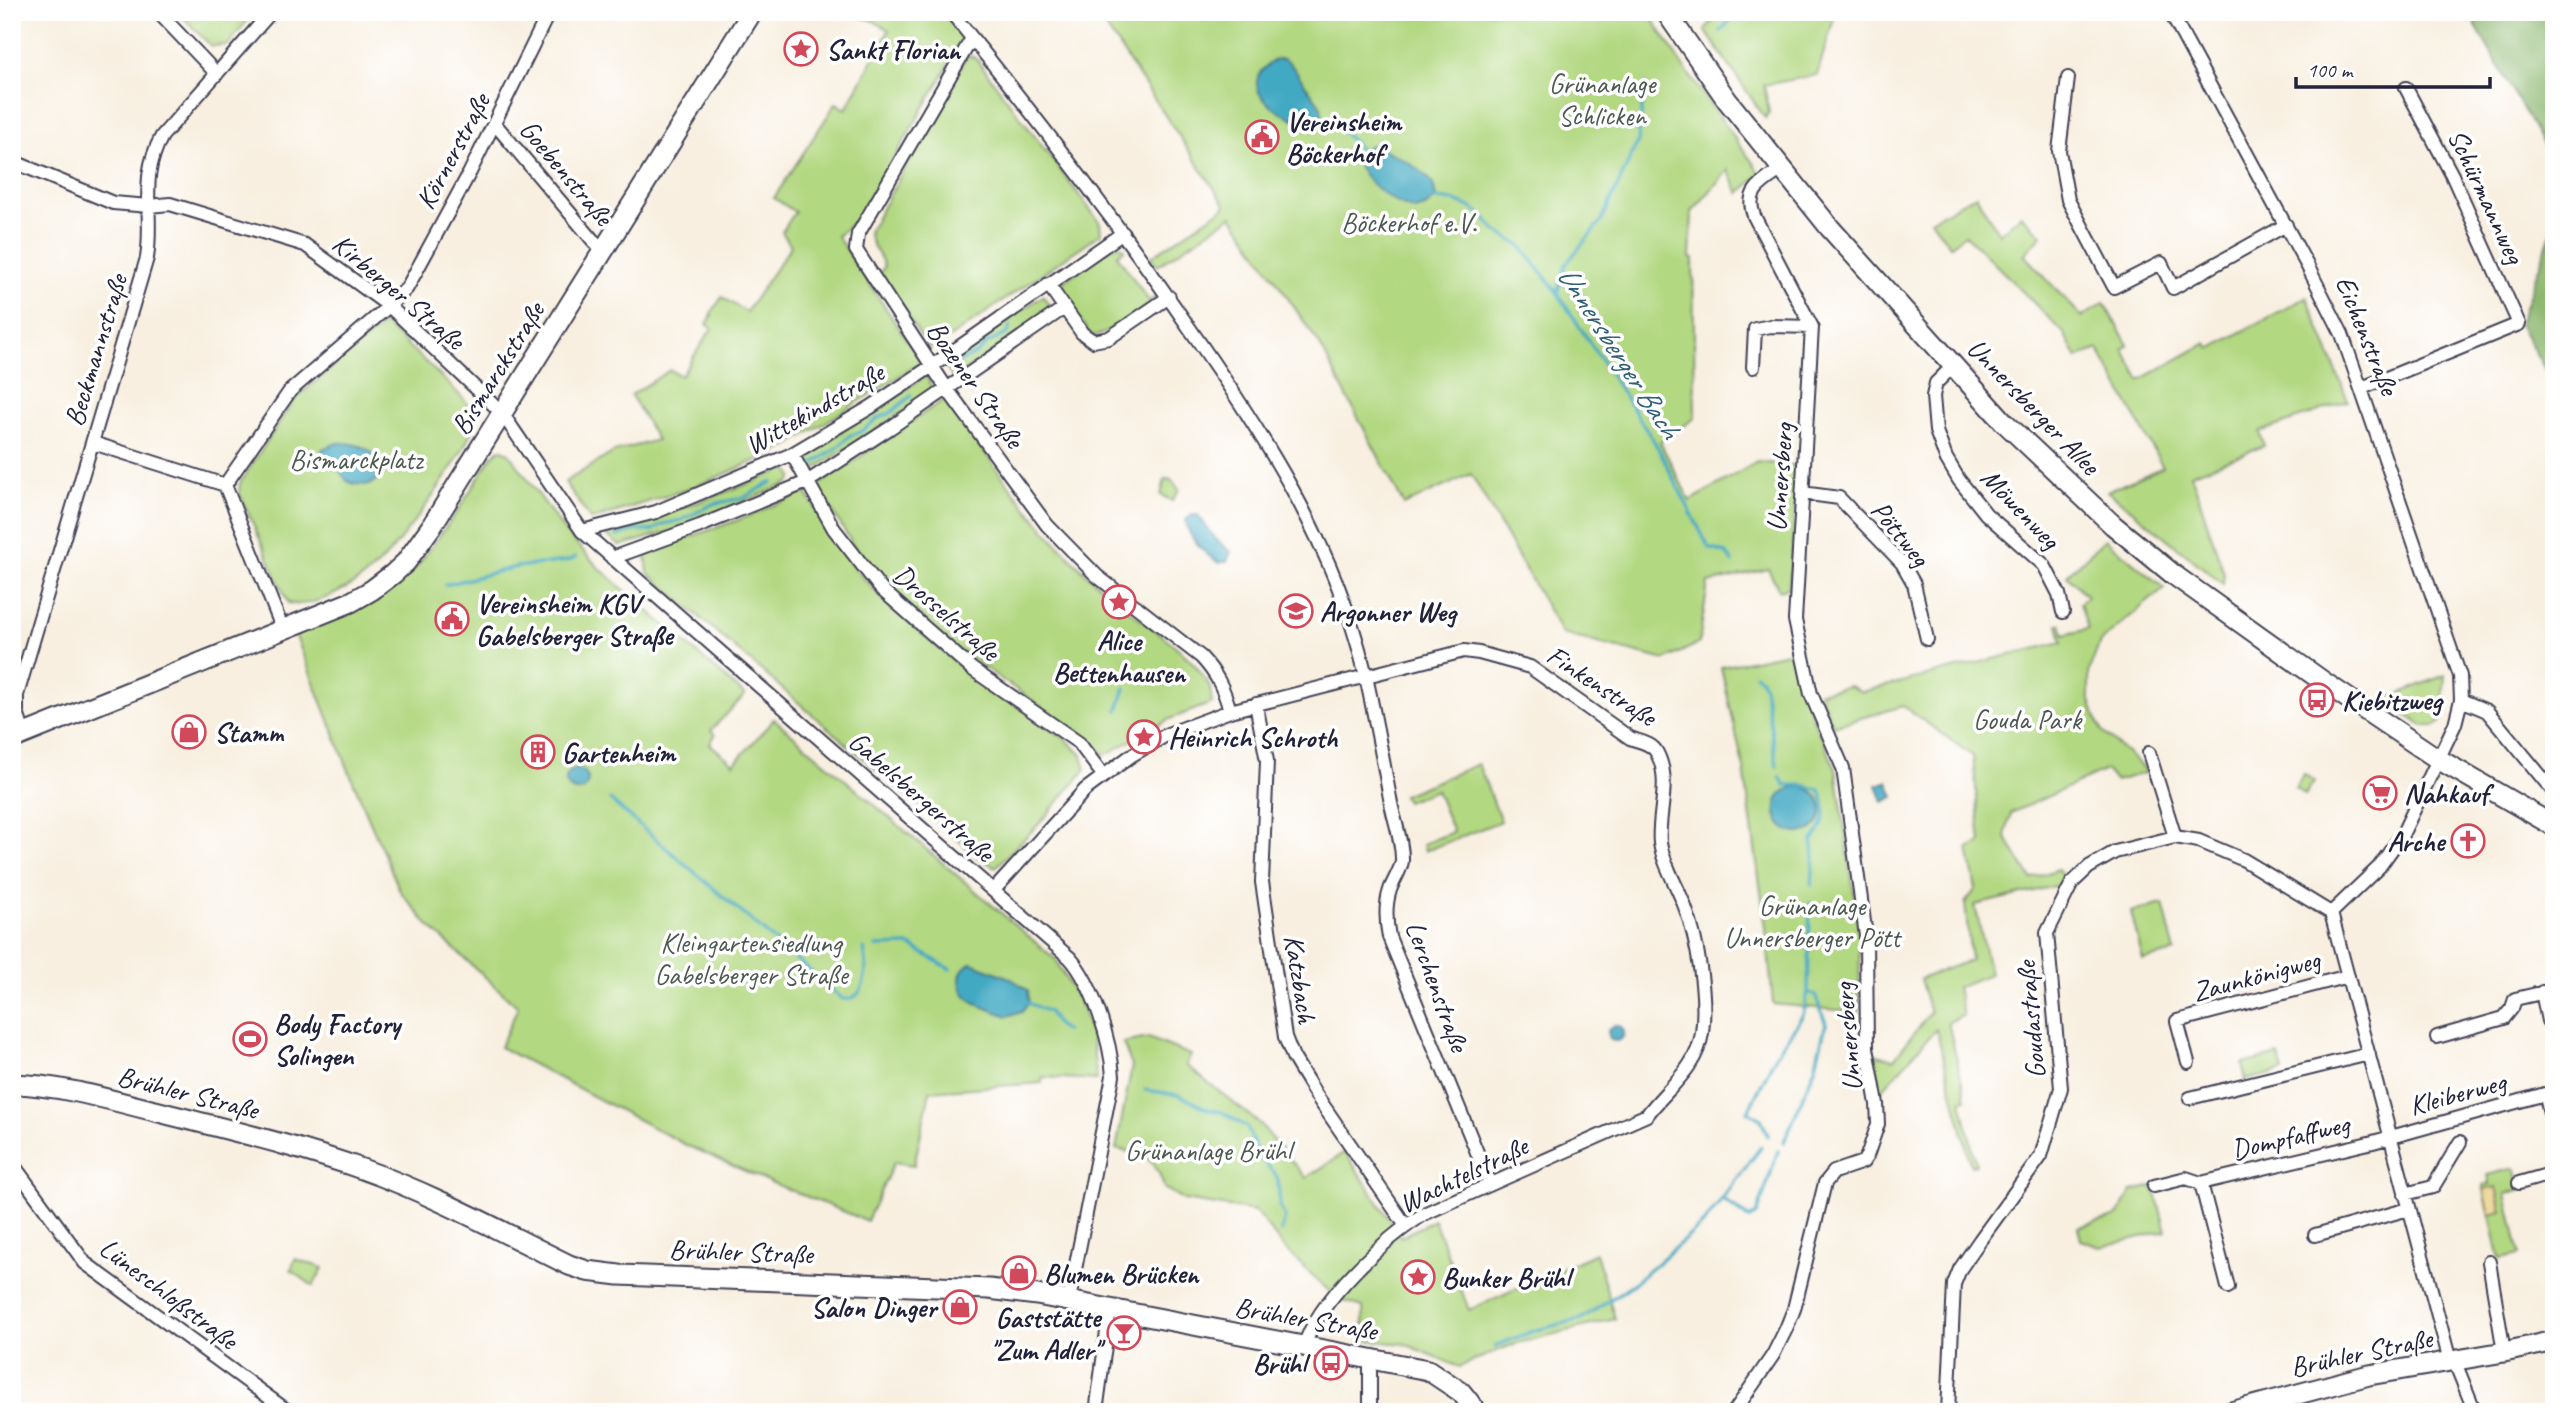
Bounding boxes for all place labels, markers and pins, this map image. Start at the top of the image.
place icon: Sankt Florian [782,30,820,68]
place label: Sankt Florian [826,32,962,67]
place label: Vereinsheim Böckerhof [1286,104,1403,171]
public building icon: Vereinsheim Böckerhof [1243,118,1281,156]
place icon: Alice Bettenhausen [1100,583,1138,621]
place label: Vereinsheim KGV Gabelsberger Straße [476,586,675,653]
school or university icon: Argonner Weg [1277,592,1315,630]
place label: Argonner Weg [1320,594,1459,629]
public building icon: Vereinsheim KGV Gabelsberger Straße [433,600,471,638]
place label: Alice Bettenhausen [1053,623,1187,690]
bus stop icon: Kiebitzweg [2298,681,2336,719]
place label: Kiebitzweg [2342,683,2444,718]
shop icon: Stamm [170,713,208,751]
place label: Stamm [214,715,285,750]
place icon: Heinrich Schroth [1125,718,1163,756]
place label: Heinrich Schroth [1168,720,1338,755]
building icon: Gartenheim [519,733,557,771]
place label: Gartenheim [562,735,677,770]
supermarket icon: Nahkauf [2361,774,2399,812]
place label: Nahkauf [2404,776,2494,811]
church icon: Arche [2449,822,2487,860]
place label: Arche [2387,824,2447,859]
place label: Body Factory Solingen [274,1006,403,1073]
sports icon: Body Factory Solingen [231,1020,269,1058]
shop icon: Blumen Brücken [1000,1254,1038,1292]
place label: Blumen Brücken [1044,1256,1200,1291]
place icon: Bunker Brühl [1399,1258,1437,1296]
place label: Bunker Brühl [1442,1260,1575,1295]
shop icon: Salon Dinger [941,1288,979,1326]
place label: Salon Dinger [811,1290,939,1325]
place label: Gaststätte "Zum Adler" [990,1300,1106,1367]
bar icon: Gaststätte "Zum Adler" [1105,1314,1143,1352]
bus stop icon: Brühl [1312,1344,1350,1382]
place label: Brühl [1253,1346,1311,1381]

